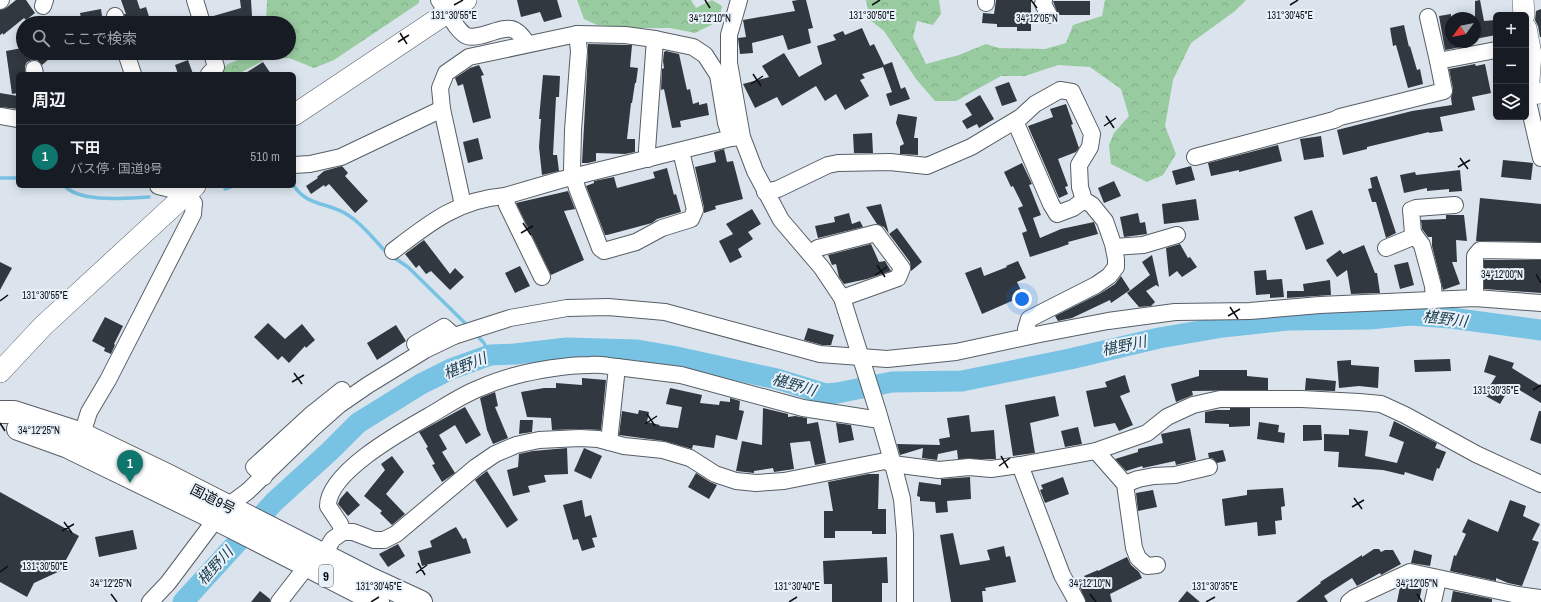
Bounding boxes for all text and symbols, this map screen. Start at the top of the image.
text: 131°30'55"E [431,9,477,22]
text: 131°30'50"E [849,9,895,22]
text: 131°30'45"E [1267,9,1313,22]
text: 34°12'10"N [689,12,731,25]
text: 34°12'05"N [1016,12,1058,25]
north arrow [1445,12,1481,48]
map controls [1493,12,1529,120]
button: + [1493,12,1529,48]
search box [16,16,296,60]
icon: search [30,27,52,49]
text: ここで検索 [62,28,137,49]
button: − [1493,48,1529,84]
button: layers [1493,84,1529,120]
text: 周辺 [32,88,66,111]
text: 下田 [70,137,100,158]
text: 1 [42,148,48,165]
text: 510 m [250,148,280,165]
text: バス停 · 国道9号 [70,160,163,177]
text: 34°12'00"N [1481,268,1523,281]
text: 131°30'55"E [22,289,68,302]
your location [1012,289,1032,309]
water label: 椹野川 [1421,305,1471,332]
water label: 椹野川 [1100,330,1150,360]
water label: 椹野川 [440,347,491,384]
water label: 椹野川 [770,368,821,401]
text: 131°30'35"E [1473,384,1519,397]
text: 34°12'25"N [18,424,60,437]
pin: 1 [117,450,143,483]
street label: 国道9号 [187,480,239,518]
water label: 椹野川 [192,540,239,589]
text: 131°30'50"E [22,560,68,573]
road number: 9 [319,565,333,587]
text: 34°12'25"N [90,577,132,590]
text: 34°12'10"N [1069,577,1111,590]
text: 34°12'05"N [1396,577,1438,590]
text: 131°30'45"E [356,580,402,593]
text: 131°30'40"E [774,580,820,593]
text: 131°30'35"E [1192,580,1238,593]

